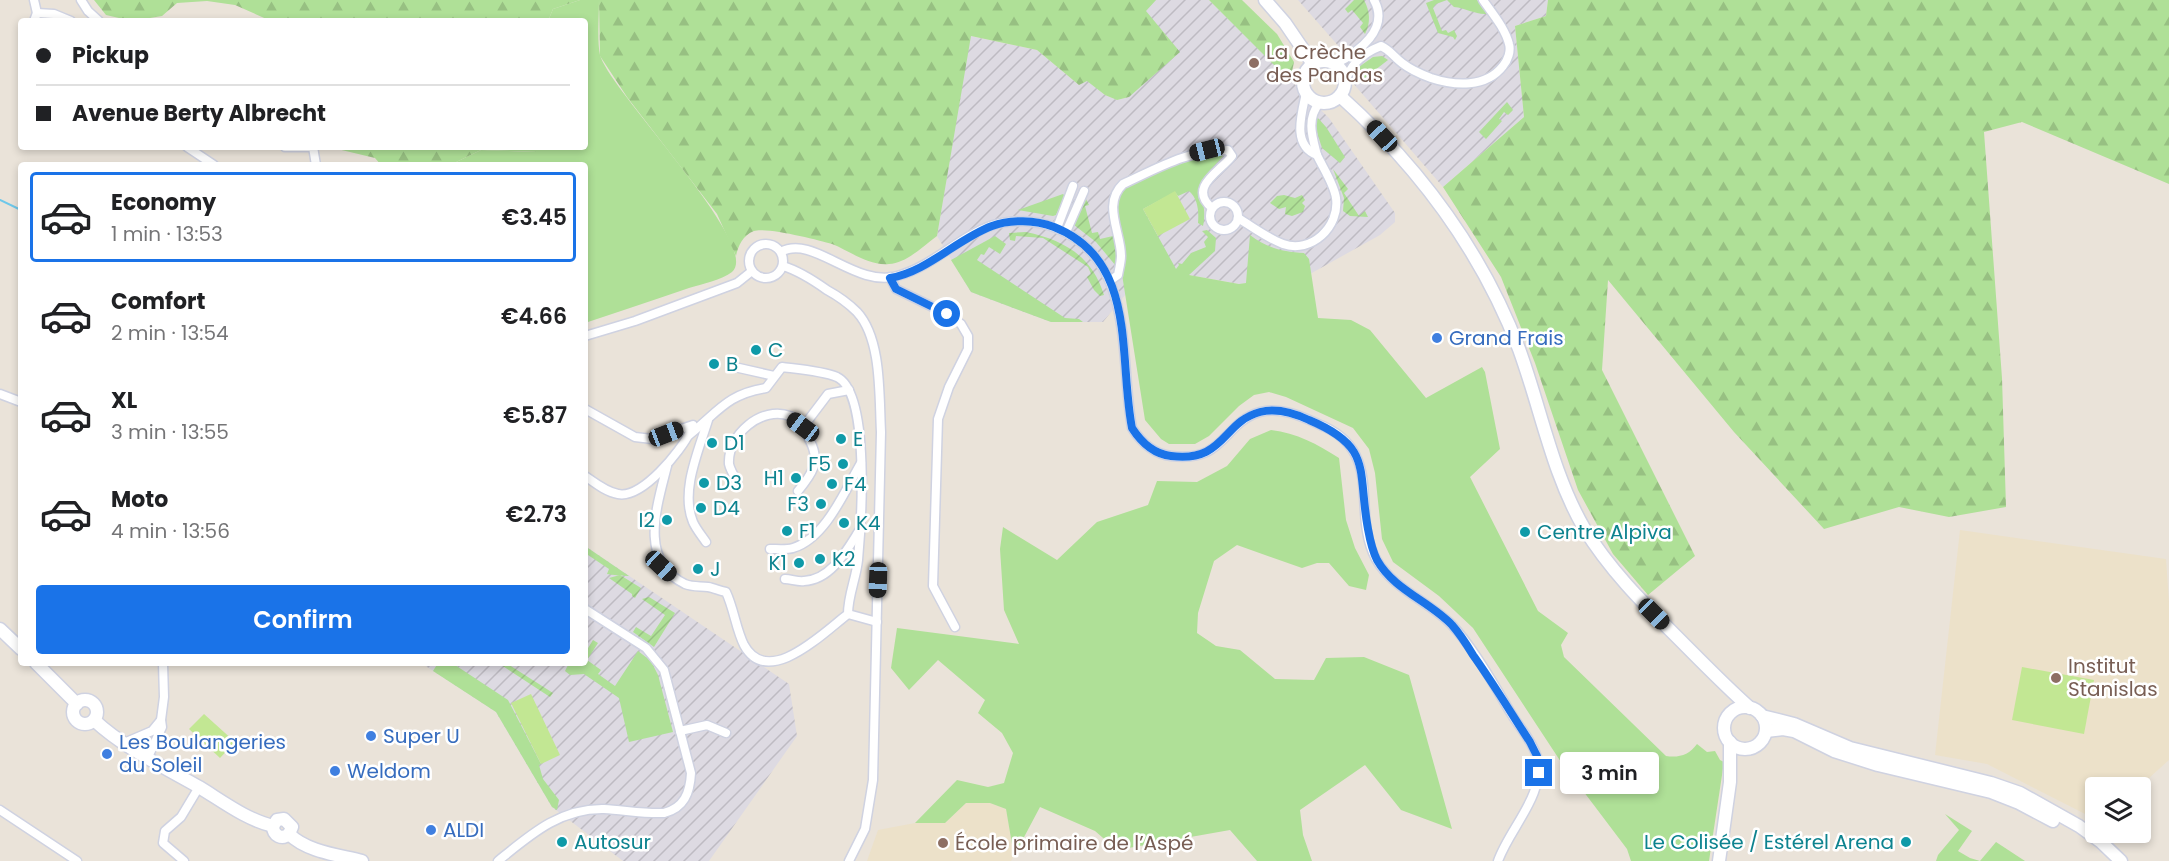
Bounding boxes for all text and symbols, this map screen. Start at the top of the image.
place label: La Crèche des Pandas [1266,38,1383,89]
text: Pickup [72,40,149,71]
marker: La Crèche des Pandas [1247,56,1261,70]
text: Avenue Berty Albrecht [72,98,326,129]
car [1363,117,1401,155]
car [1187,137,1227,163]
text: Economy [111,187,216,218]
icon: car [39,190,93,244]
text: €3.45 [502,202,567,233]
text: 1 min · 13:53 [111,220,223,248]
text: Comfort [111,286,205,317]
icon: car [39,289,93,343]
route start [933,300,960,327]
text: €4.66 [501,301,567,332]
text: 2 min · 13:54 [111,319,229,347]
place label: Grand Frais [1449,324,1564,352]
marker: Grand Frais [1430,331,1444,345]
place label: C [768,336,783,364]
marker: C [749,343,763,357]
place label: B [726,350,738,378]
marker: B [707,357,721,371]
text: XL [111,385,137,416]
icon: car [39,388,93,442]
text: €5.87 [503,400,567,431]
car [783,409,823,445]
text: 3 min · 13:55 [111,418,229,446]
car [646,419,686,449]
place label: E [853,425,863,453]
place label: D1 [724,429,745,457]
marker: E [834,432,848,446]
marker: D1 [705,436,719,450]
place label: F5 [808,450,831,478]
marker: F5 [836,457,850,471]
place label: H1 [764,464,784,492]
place label: D3 [716,469,742,497]
place label: F4 [844,470,867,498]
marker: H1 [789,471,803,485]
marker: D3 [697,476,711,490]
marker: F4 [825,477,839,491]
text: Moto [111,484,168,515]
icon: car [39,487,93,541]
place label: F3 [787,490,809,518]
place label: D4 [713,494,740,522]
marker: F3 [814,497,828,511]
text: €2.73 [506,499,567,530]
marker: D4 [694,501,708,515]
place label: I2 [639,506,655,534]
place label: K4 [856,509,881,537]
marker: I2 [660,513,674,527]
marker: K4 [837,516,851,530]
text: 4 min · 13:56 [111,517,230,545]
place label: F1 [799,517,815,545]
place label: Centre Alpiva [1537,518,1672,546]
marker: F1 [780,524,794,538]
marker: Centre Alpiva [1518,525,1532,539]
place label: K2 [832,545,855,573]
car [642,547,680,585]
place label: K1 [769,549,787,577]
marker: K2 [813,552,827,566]
place label: J [710,555,721,583]
marker: K1 [792,556,806,570]
marker: J [691,562,705,576]
car [868,562,888,598]
button: Confirm [36,585,570,654]
car [1635,595,1673,633]
place label: Institut Stanislas [2068,652,2158,703]
marker: Institut Stanislas [2049,671,2063,685]
place label: Super U [383,722,460,750]
place label: Les Boulangeries du Soleil [119,728,286,779]
marker: Super U [364,729,378,743]
marker: Les Boulangeries du Soleil [100,747,114,761]
callout: 3 min [1560,752,1659,794]
place label: Weldom [347,757,431,785]
route end [1525,759,1552,786]
text: 3 min [1581,759,1638,787]
marker: Weldom [328,764,342,778]
map controls [2085,777,2151,843]
button: layers [2085,777,2151,843]
place label: ALDI [443,816,484,844]
marker: ALDI [424,823,438,837]
place label: Autosur [574,828,651,856]
place label: Le Colisée / Estérel Arena [1644,828,1894,856]
place label: École primaire de l’Aspé [955,829,1193,857]
marker: Autosur [555,835,569,849]
marker: Le Colisée / Estérel Arena [1899,835,1913,849]
marker: École primaire de l’Aspé [936,836,950,850]

